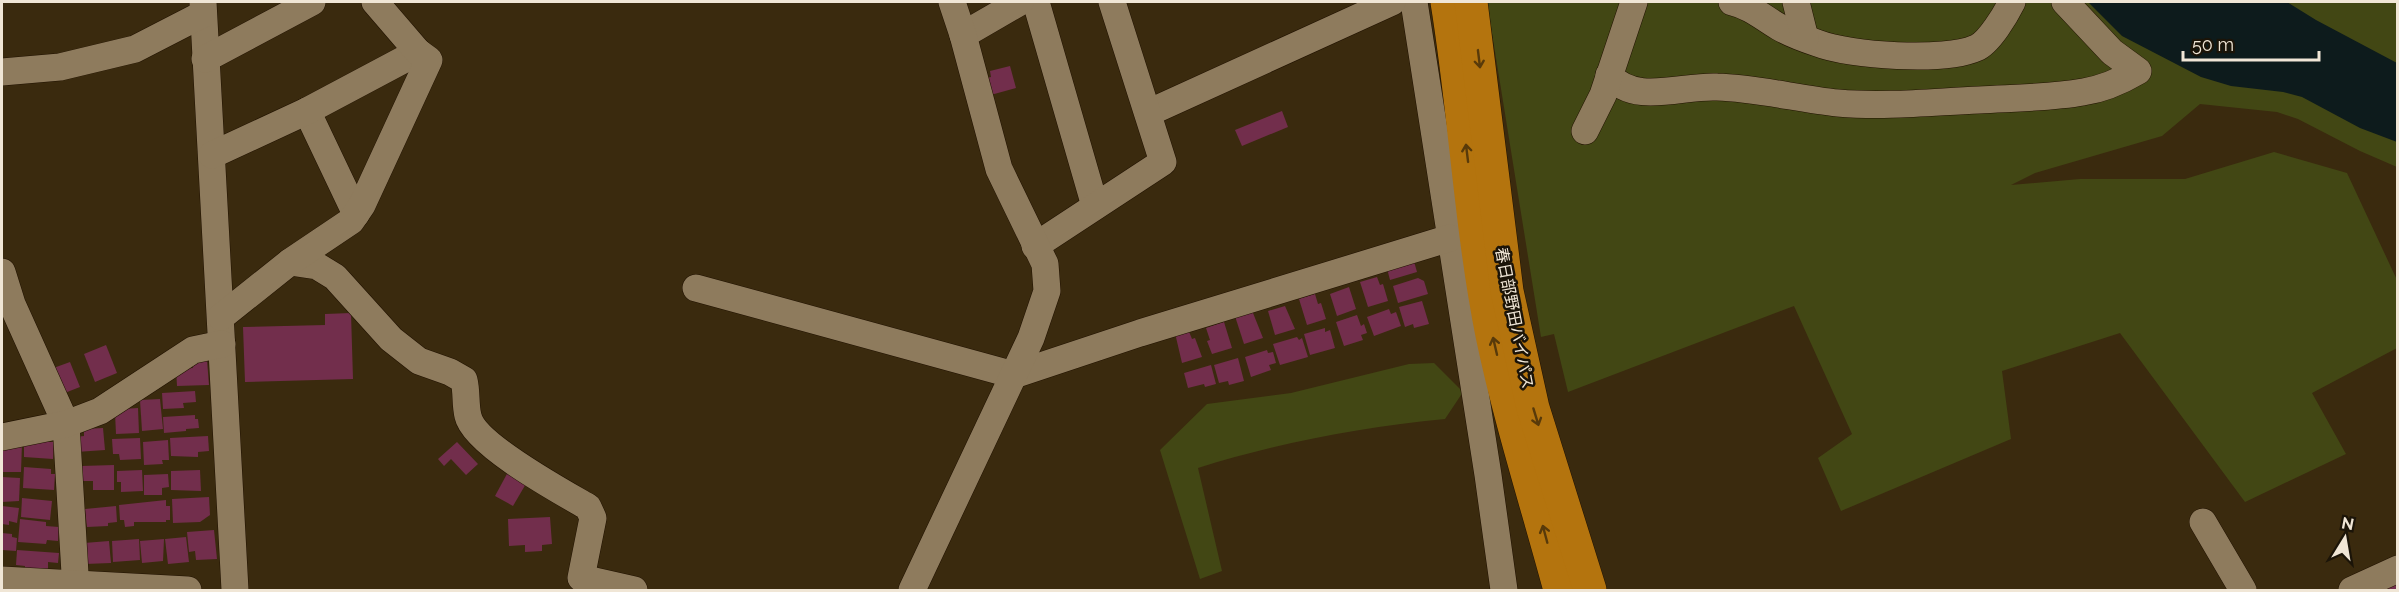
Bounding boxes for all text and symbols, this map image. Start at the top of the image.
scale bar [2183,24,2320,62]
text: 50 m [2192,34,2234,55]
one-way arrow [1474,49,1485,69]
one-way arrow [1461,143,1472,163]
street label: 春日部野田バイパス [1491,246,1538,390]
one-way arrow [1488,336,1500,355]
one-way arrow [1531,407,1542,426]
north arrow [2315,508,2375,568]
text: N [2340,513,2356,534]
one-way arrow [1538,525,1550,544]

